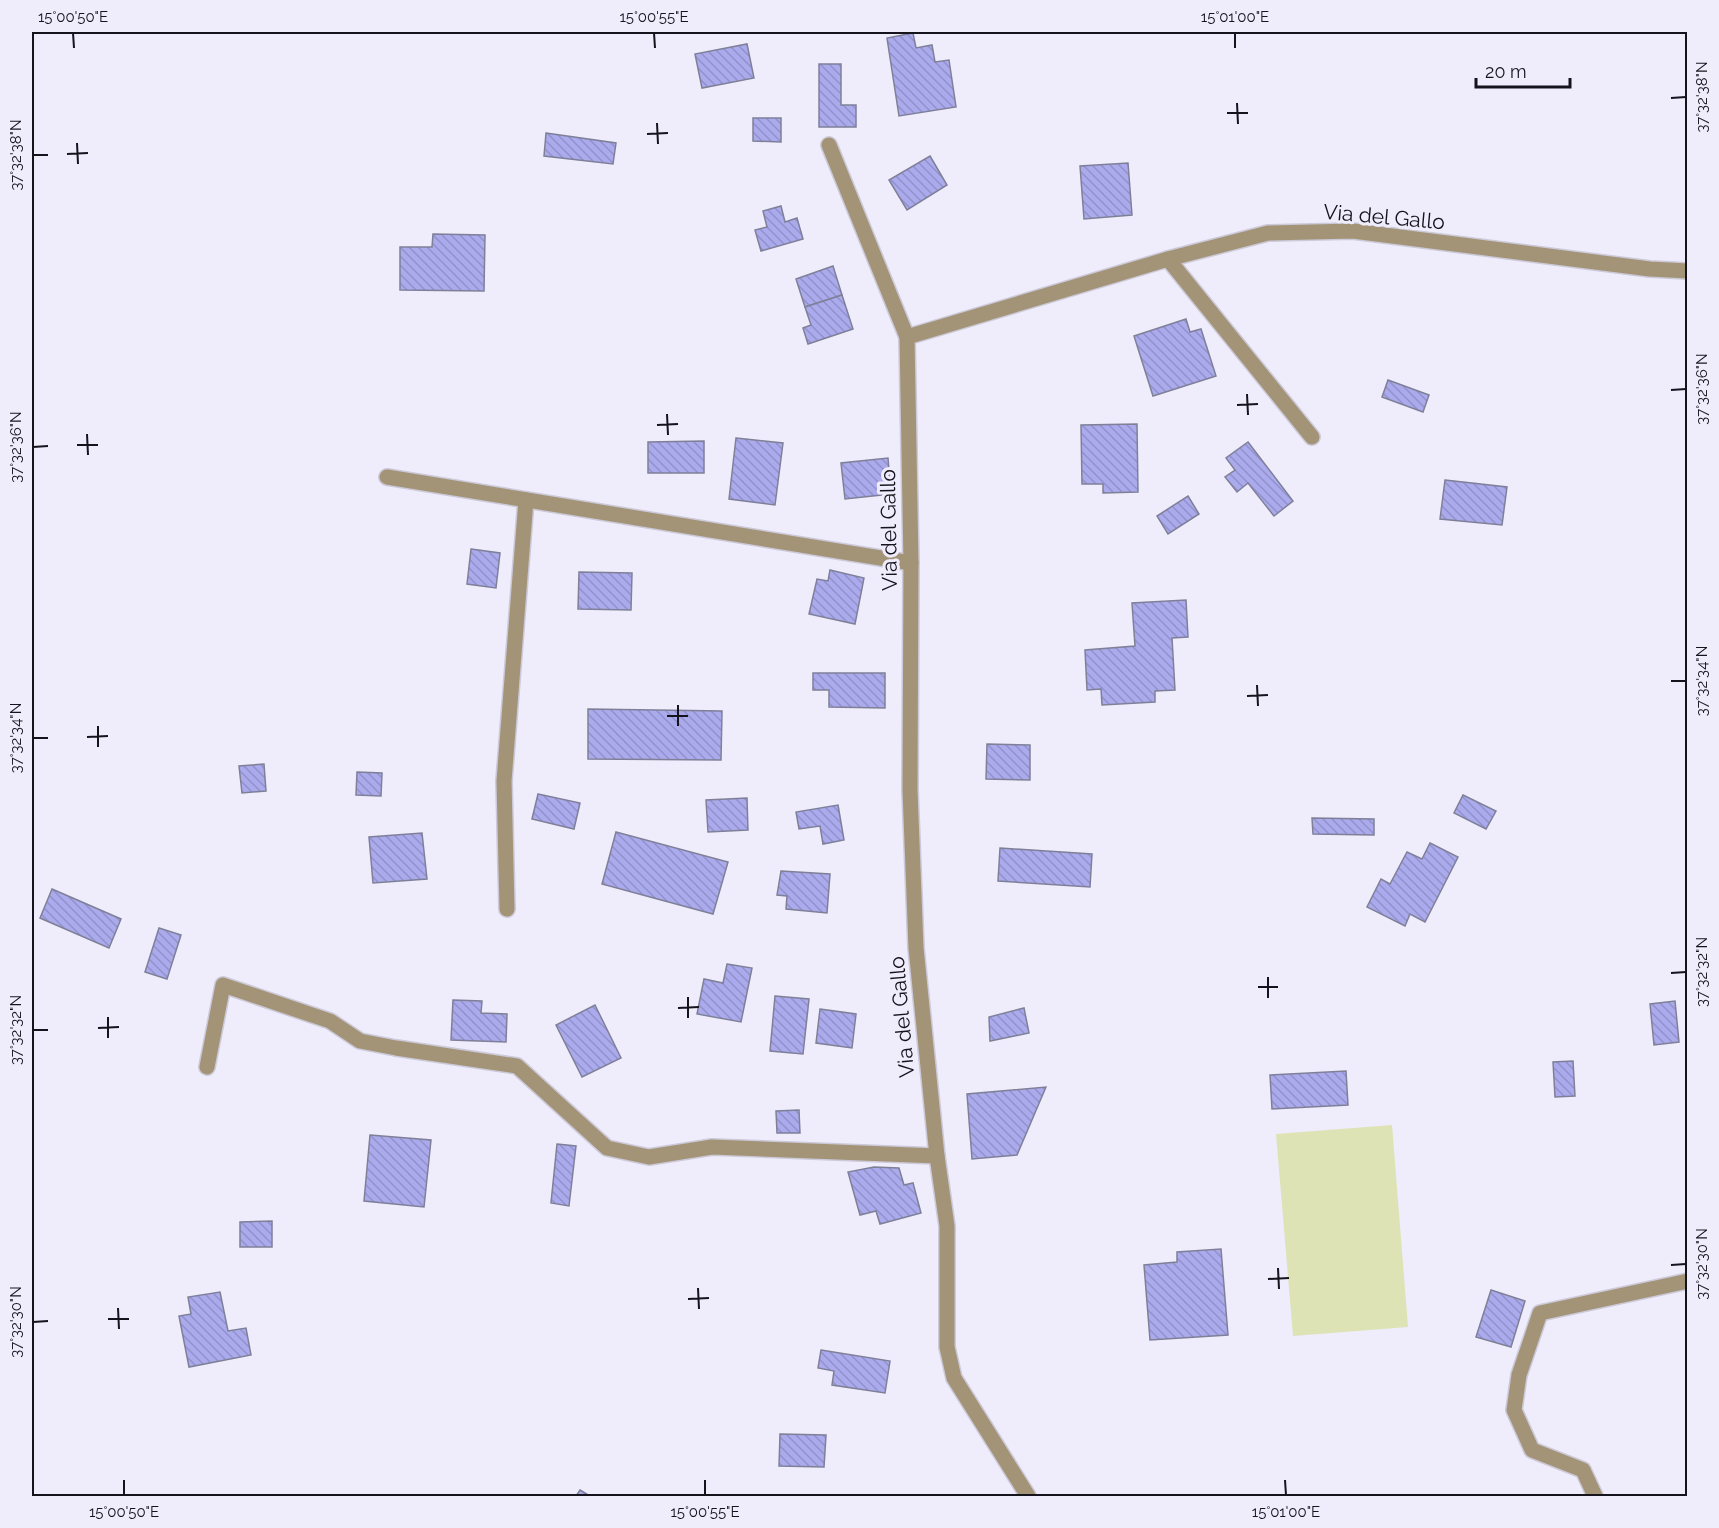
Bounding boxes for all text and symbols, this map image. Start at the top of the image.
text: 15°00'50"E [38,8,108,26]
text: 15°00'55"E [619,8,689,26]
text: 15°01'00"E [1201,8,1269,26]
scale bar [1476,51,1570,89]
text: 20 m [1485,61,1527,82]
text: 37°32'38"N [1693,61,1711,133]
text: 37°32'38"N [7,119,25,191]
street label: Via del Gallo [1322,199,1446,234]
text: 37°32'36"N [1693,353,1711,425]
text: 37°32'36"N [7,411,25,483]
street label: Via del Gallo [875,469,902,591]
text: 37°32'34"N [1693,646,1711,716]
text: 37°32'34"N [7,703,25,773]
text: 37°32'32"N [1693,937,1711,1007]
street label: Via del Gallo [884,955,919,1079]
text: 37°32'32"N [7,995,25,1065]
text: 37°32'30"N [1693,1228,1711,1300]
text: 37°32'30"N [7,1286,25,1358]
text: 15°00'50"E [89,1503,159,1521]
text: 15°00'55"E [670,1503,740,1521]
text: 15°01'00"E [1252,1503,1320,1521]

